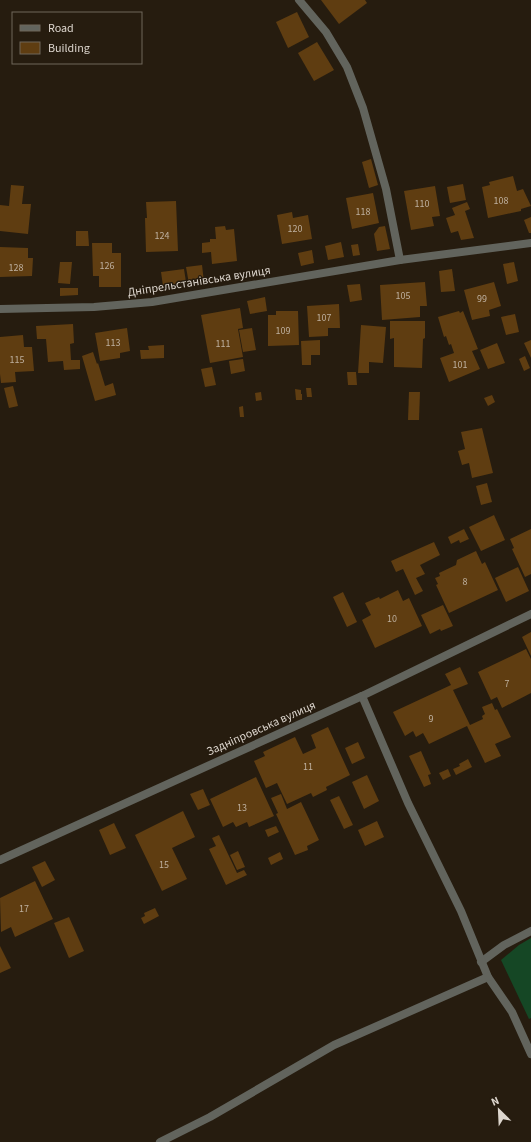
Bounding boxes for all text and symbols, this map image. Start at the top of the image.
legend [12,12,142,64]
text: Road [48,20,74,37]
text: Building [48,40,90,57]
house number: 108 [494,194,508,208]
house number: 110 [415,197,429,211]
house number: 118 [356,205,370,219]
house number: 120 [288,222,302,236]
house number: 124 [155,229,169,243]
house number: 126 [100,259,114,273]
house number: 128 [9,261,23,275]
street label: Дніпрельстанівська вулиця [126,262,272,301]
house number: 105 [396,289,410,303]
house number: 99 [477,292,487,306]
house number: 107 [317,311,331,325]
house number: 109 [276,324,290,338]
house number: 113 [106,336,120,350]
house number: 111 [216,337,230,351]
house number: 115 [10,353,24,367]
house number: 101 [453,358,467,372]
house number: 8 [463,575,468,589]
house number: 10 [387,612,397,626]
house number: 7 [505,677,510,691]
street label: Задніпровська вулиця [204,697,319,760]
house number: 9 [429,712,434,726]
house number: 11 [303,760,313,774]
house number: 13 [237,801,247,815]
house number: 15 [159,858,169,872]
house number: 17 [19,902,29,916]
north arrow [479,1090,519,1130]
text: N [489,1093,502,1110]

